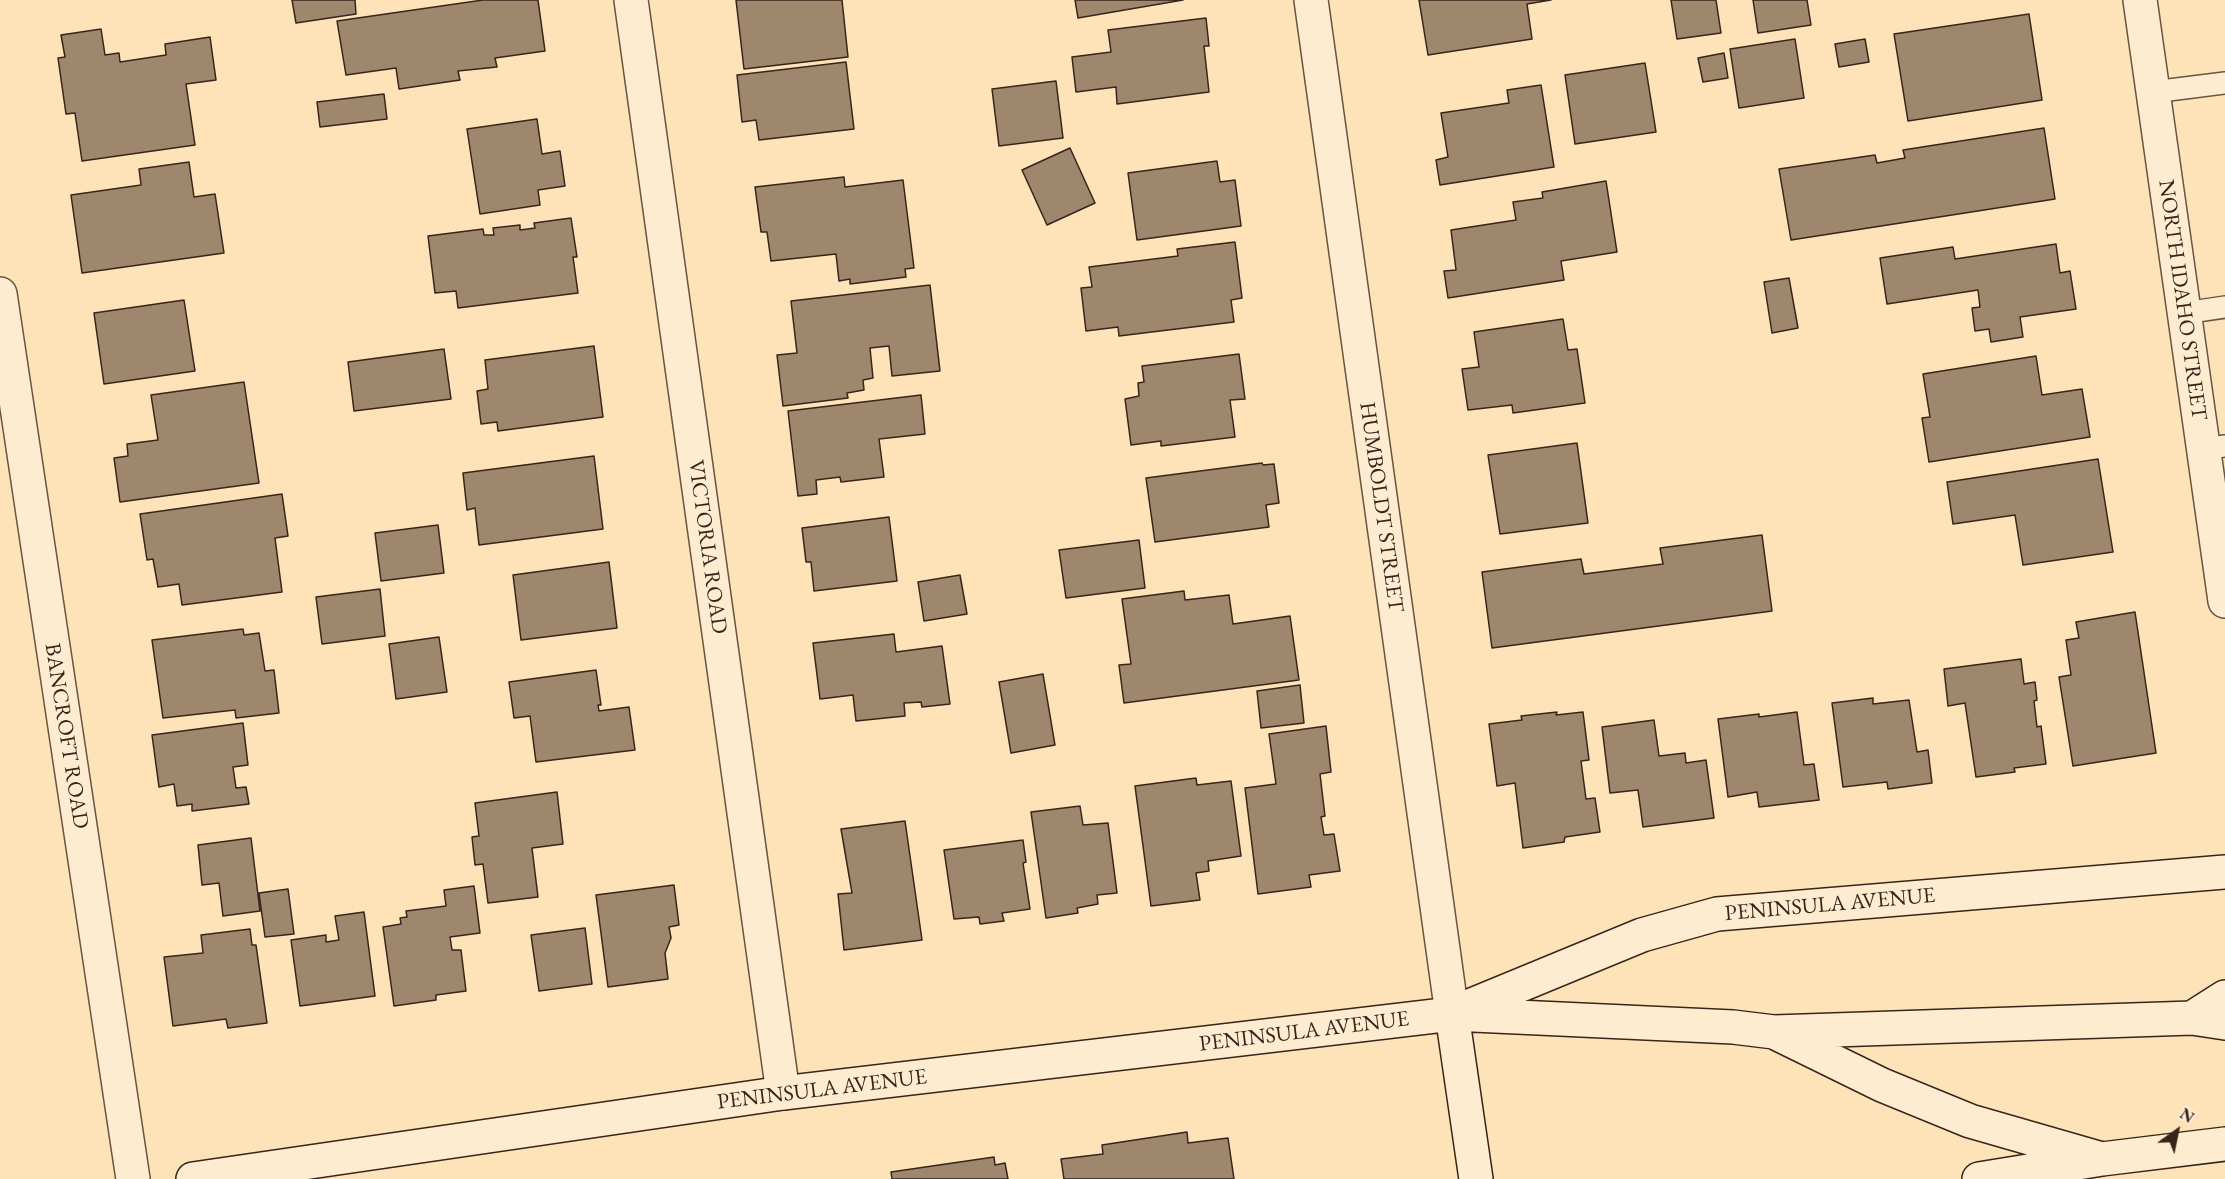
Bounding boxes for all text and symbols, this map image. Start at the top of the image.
street label: NORTH IDAHO STREET [2152,178,2212,422]
street label: HUMBOLDT STREET [1353,400,1409,614]
street label: VICTORIA ROAD [682,458,732,636]
street label: BANCROFT ROAD [38,641,94,831]
street label: PENINSULA AVENUE [1724,883,1936,927]
street label: PENINSULA AVENUE [1198,1006,1410,1058]
street label: PENINSULA AVENUE [716,1064,928,1116]
north arrow [2147,1101,2207,1161]
text: N [2176,1103,2198,1128]

